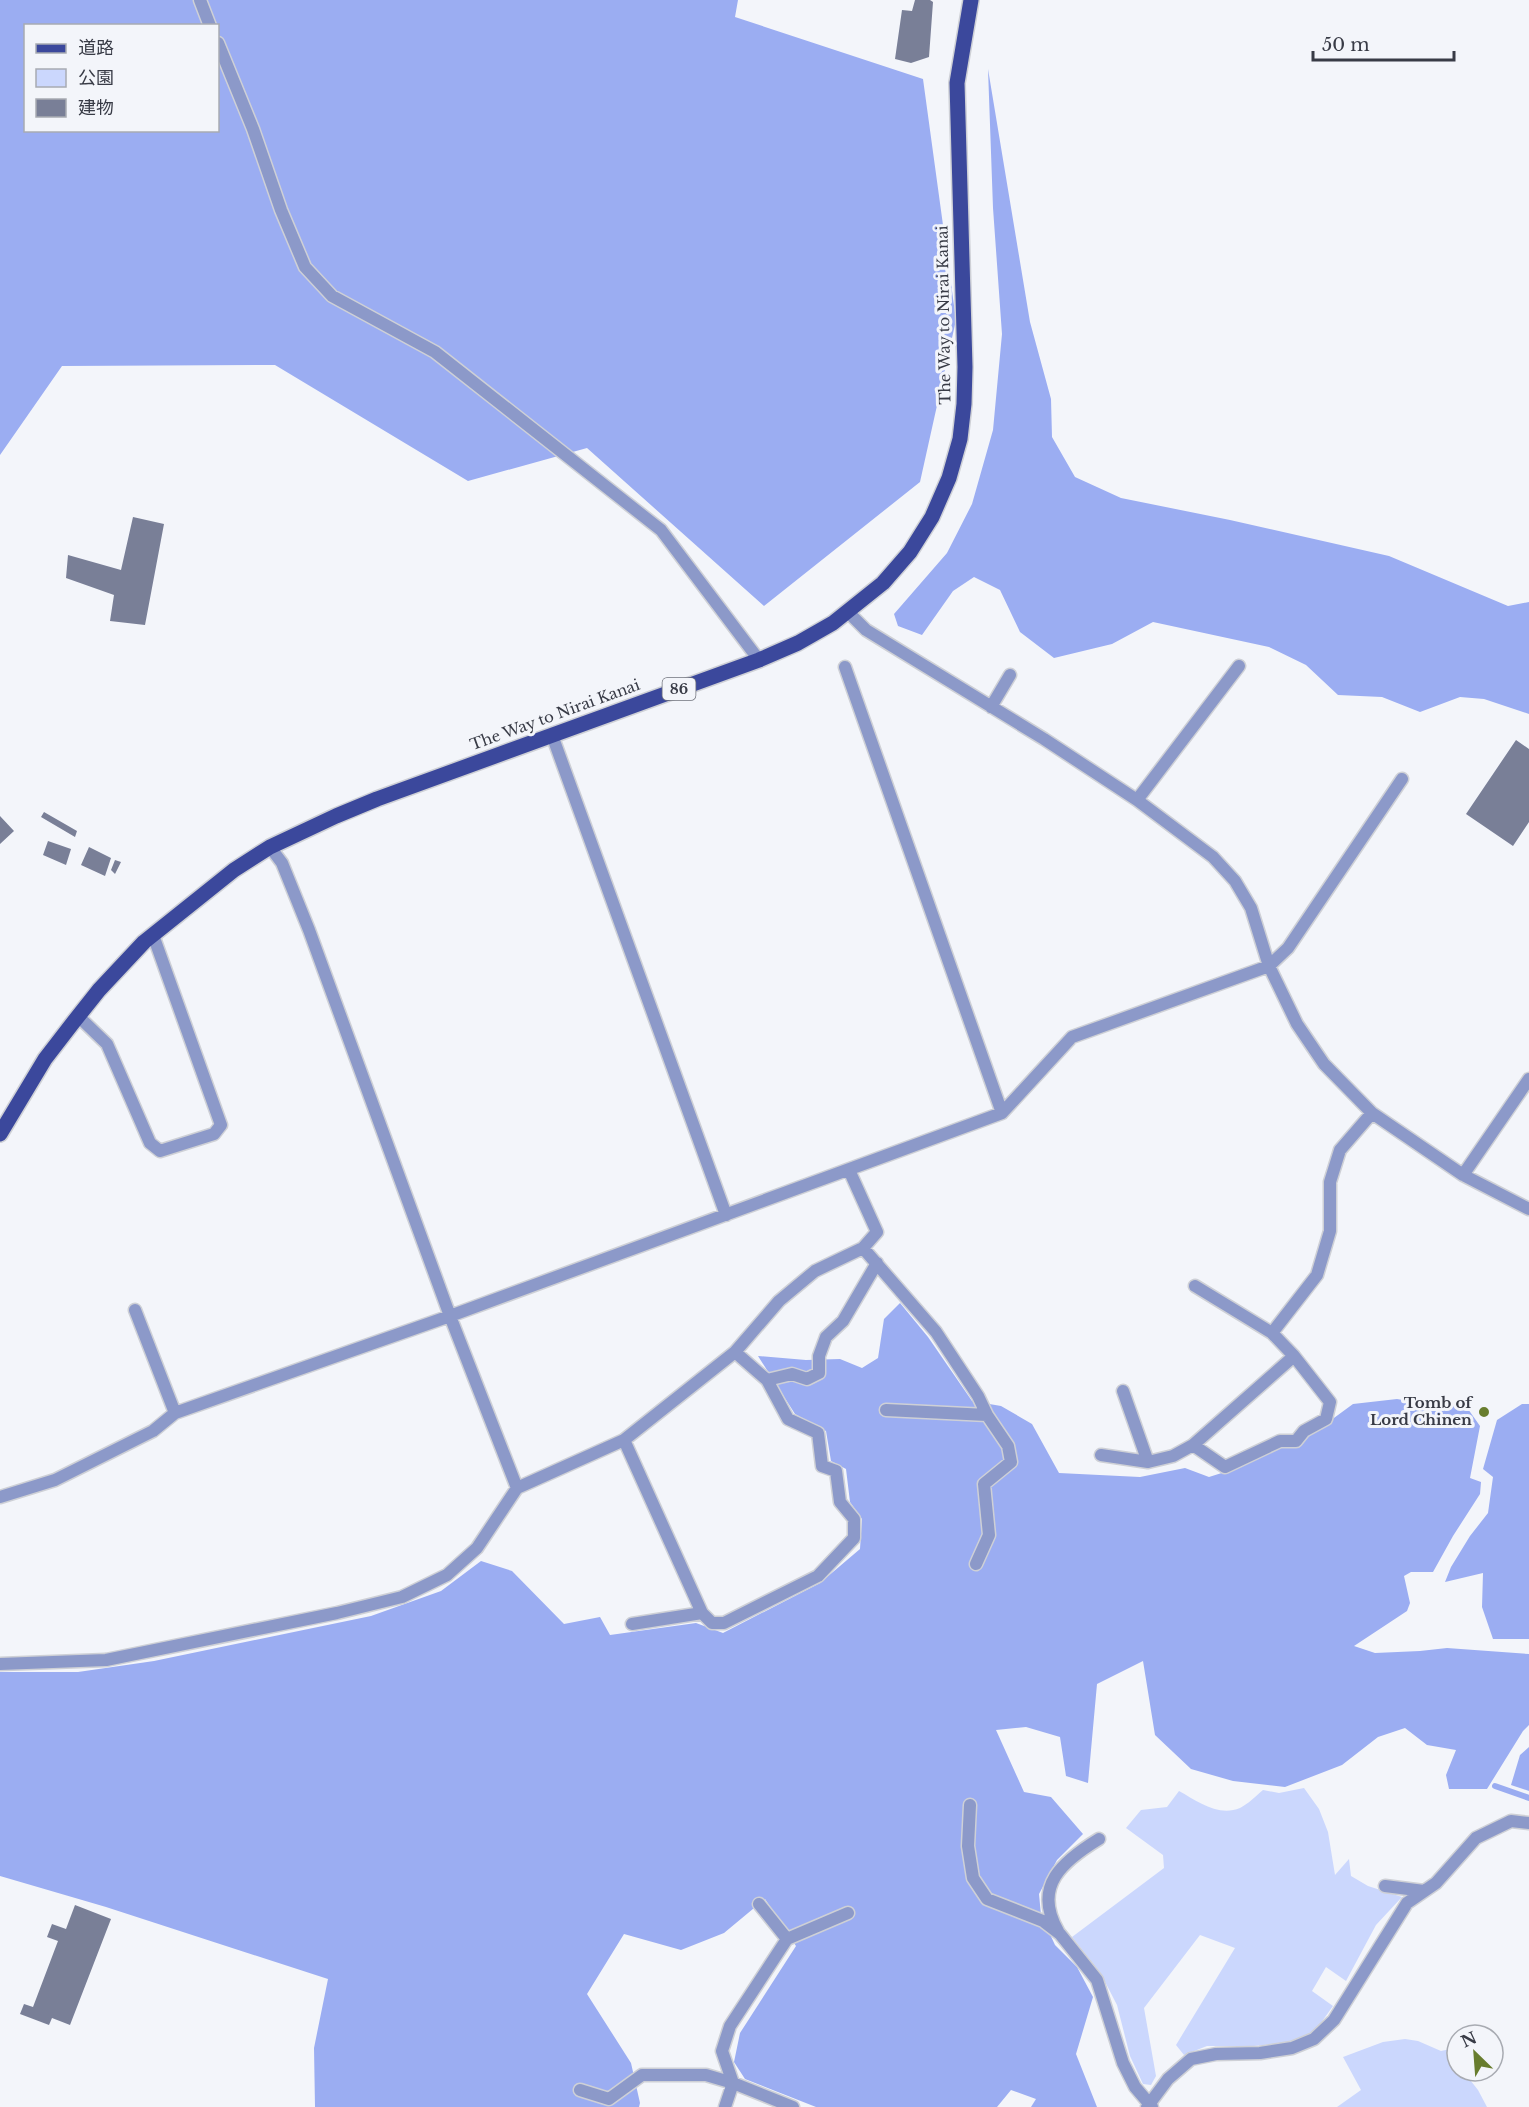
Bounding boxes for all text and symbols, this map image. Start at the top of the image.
legend [24,24,219,132]
scale bar [1313,24,1454,62]
text: 50 m [1322,34,1370,56]
text: 道路 [78,37,114,59]
text: 公園 [78,67,114,89]
text: 建物 [78,97,114,119]
street label: The Way to Nirai Kanai [932,225,955,405]
street label: The Way to Nirai Kanai [467,675,642,754]
road number: 86 [662,678,696,700]
place label: Tomb of Lord Chinen [1370,1393,1474,1429]
marker: Tomb of Lord Chinen [1477,1405,1491,1419]
north arrow [1445,2023,1505,2083]
text: N [1458,2027,1480,2052]

